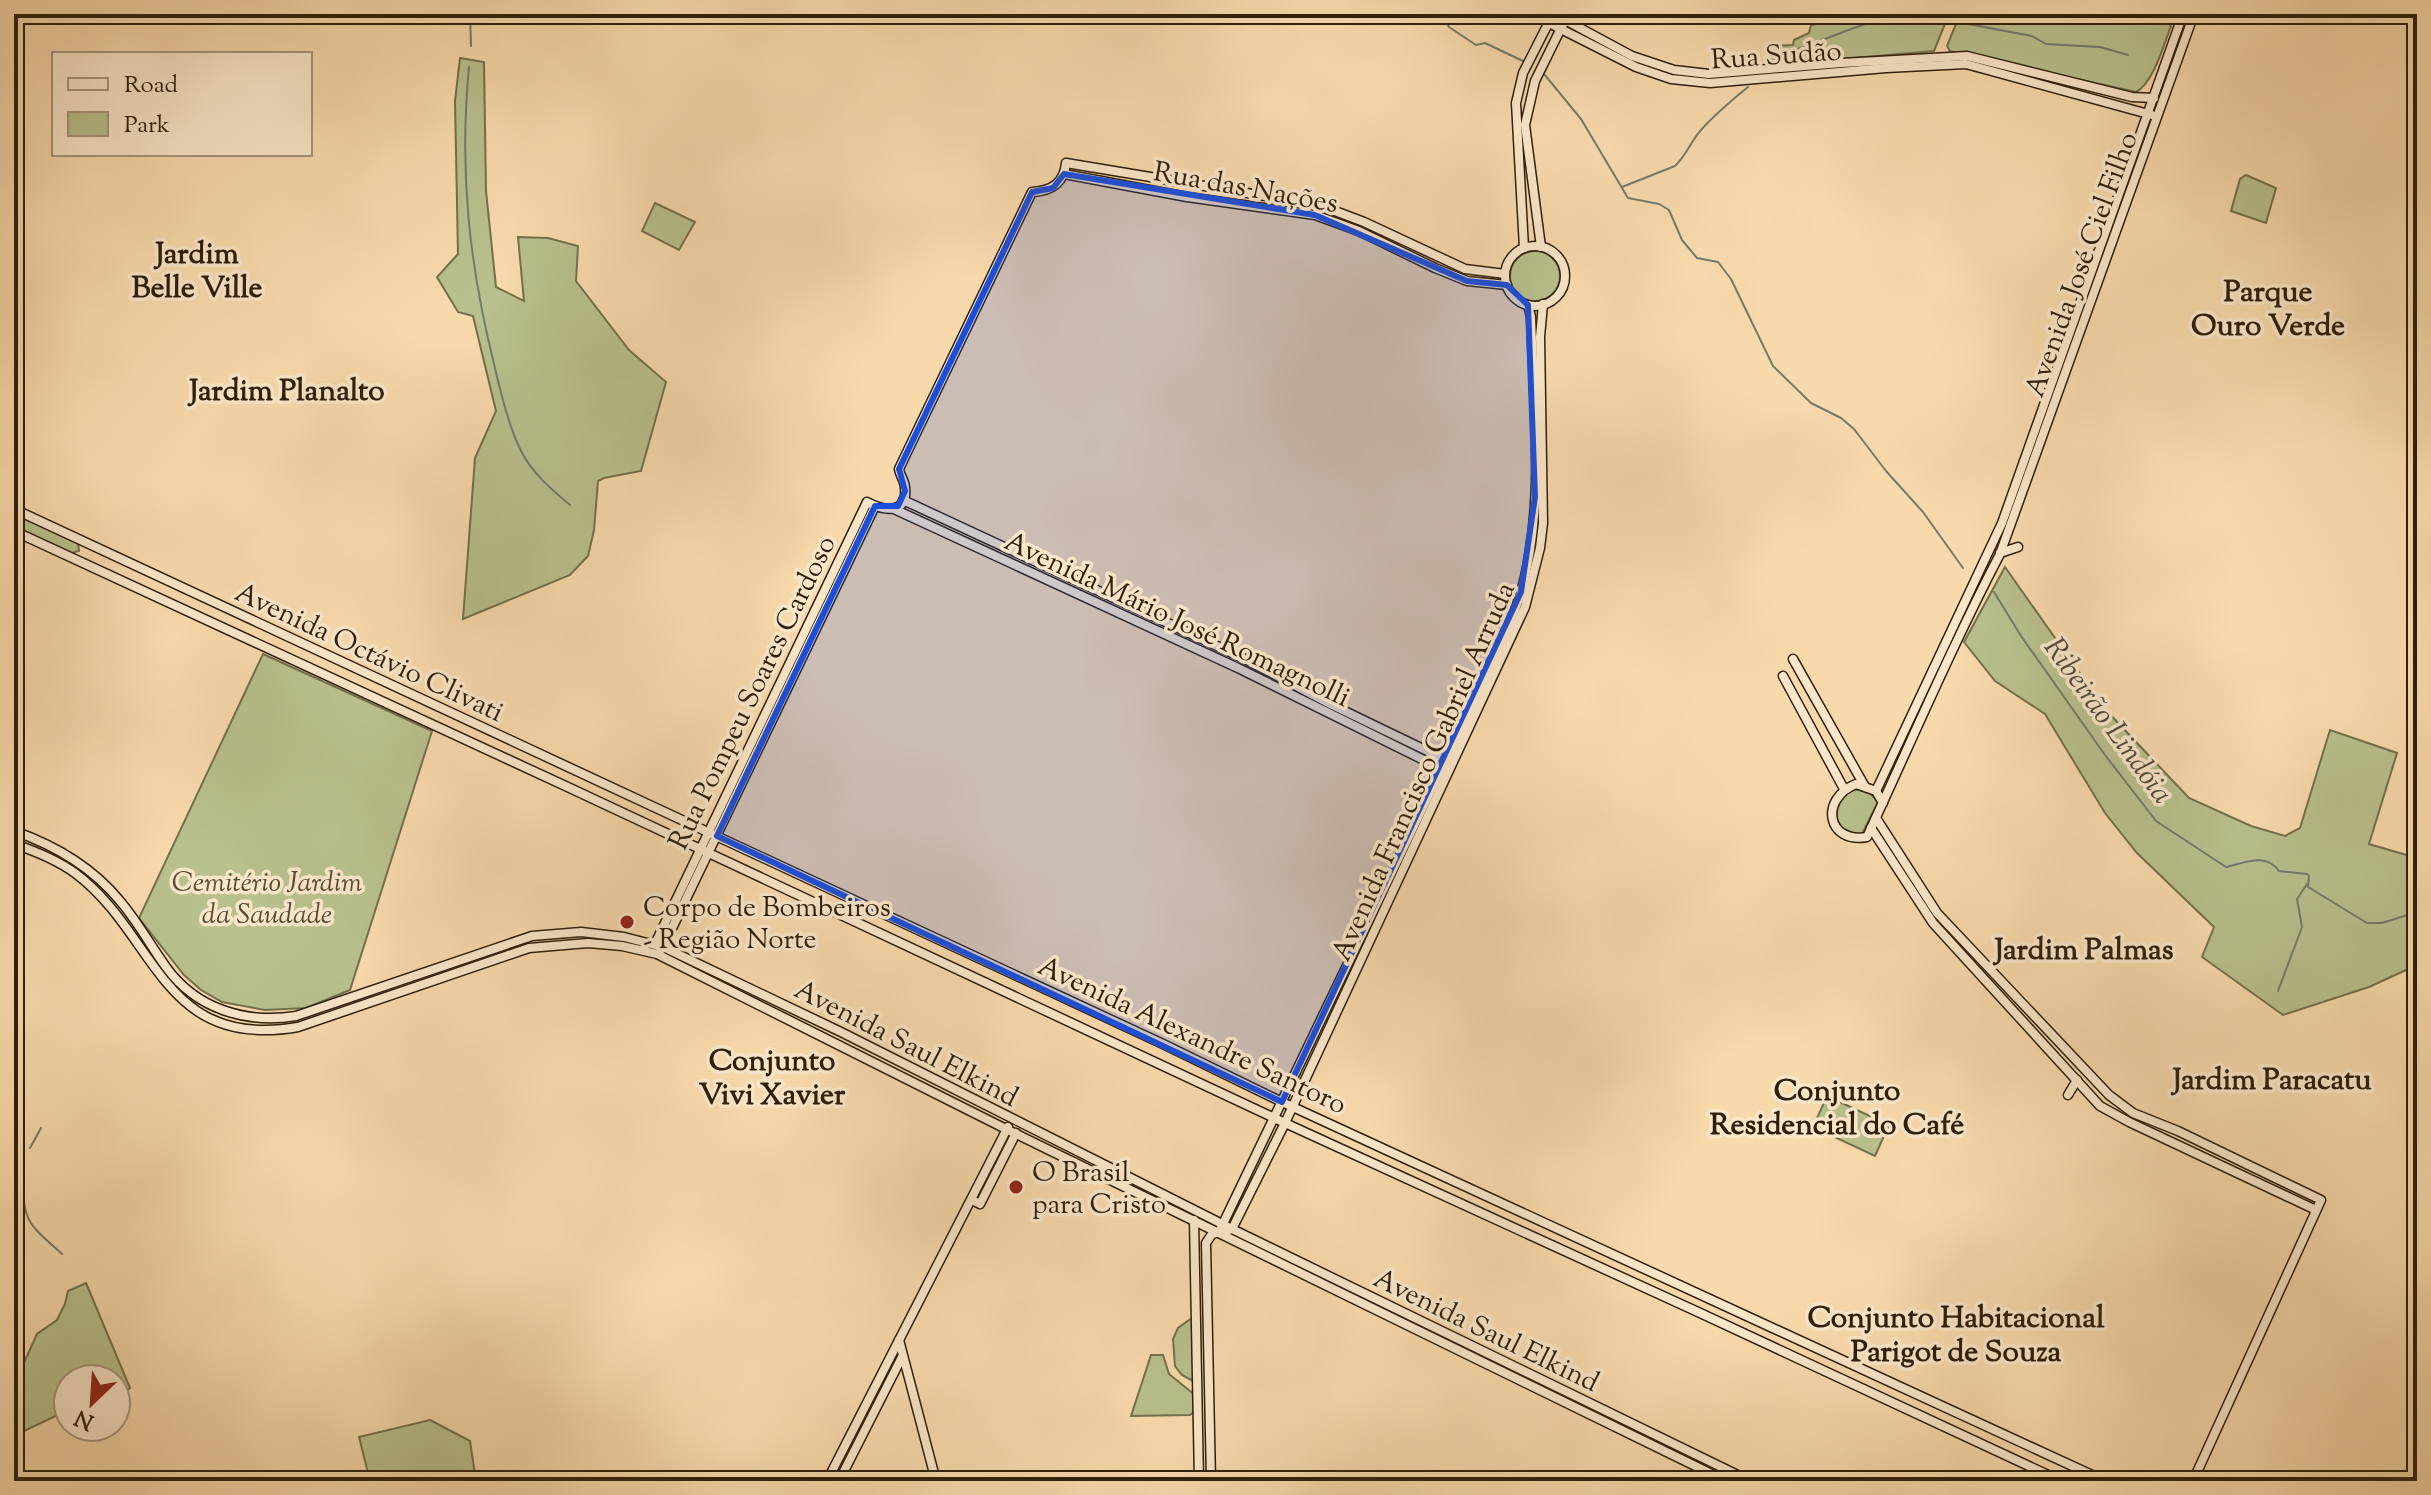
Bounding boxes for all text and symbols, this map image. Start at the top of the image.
street label: Rua Sudão [1710,32,1843,82]
legend [52,52,312,156]
text: Road [124,69,178,103]
text: Park [124,109,170,143]
street label: Avenida José Ciel Filho [2016,127,2149,403]
street label: Rua das Nações [1150,153,1341,225]
district label: Jardim Belle Ville [132,234,262,311]
district label: Parque Ouro Verde [2191,272,2345,349]
district label: Jardim Planalto [187,371,385,414]
street label: Avenida Mário José Romagnolli [997,523,1356,719]
street label: Rua Pompeu Soares Cardoso [660,529,847,857]
street label: Avenida Octávio Clivati [228,574,510,734]
street label: Avenida Francisco Gabriel Arruda [1323,576,1527,968]
water label: Ribeirão Lindóia [2032,629,2182,813]
park label: Cemitério Jardim da Saudade [172,864,362,936]
place label: Corpo de Bombeiros - Região Norte [643,889,891,961]
marker: Corpo de Bombeiros - Região Norte [618,913,636,931]
district label: Jardim Palmas [1992,930,2174,973]
street label: Avenida Alexandre Santoro [1031,948,1353,1126]
street label: Avenida Saul Elkind [787,971,1025,1119]
district label: Conjunto Vivi Xavier [699,1041,846,1118]
district label: Jardim Paracatu [2170,1060,2372,1103]
district label: Conjunto Residencial do Café [1710,1071,1964,1148]
place label: O Brasil para Cristo [1032,1154,1166,1226]
marker: O Brasil para Cristo [1007,1178,1025,1196]
street label: Avenida Saul Elkind [1366,1260,1605,1404]
district label: Conjunto Habitacional Parigot de Souza [1807,1298,2105,1375]
north arrow [52,1363,132,1443]
text: N [70,1400,100,1437]

